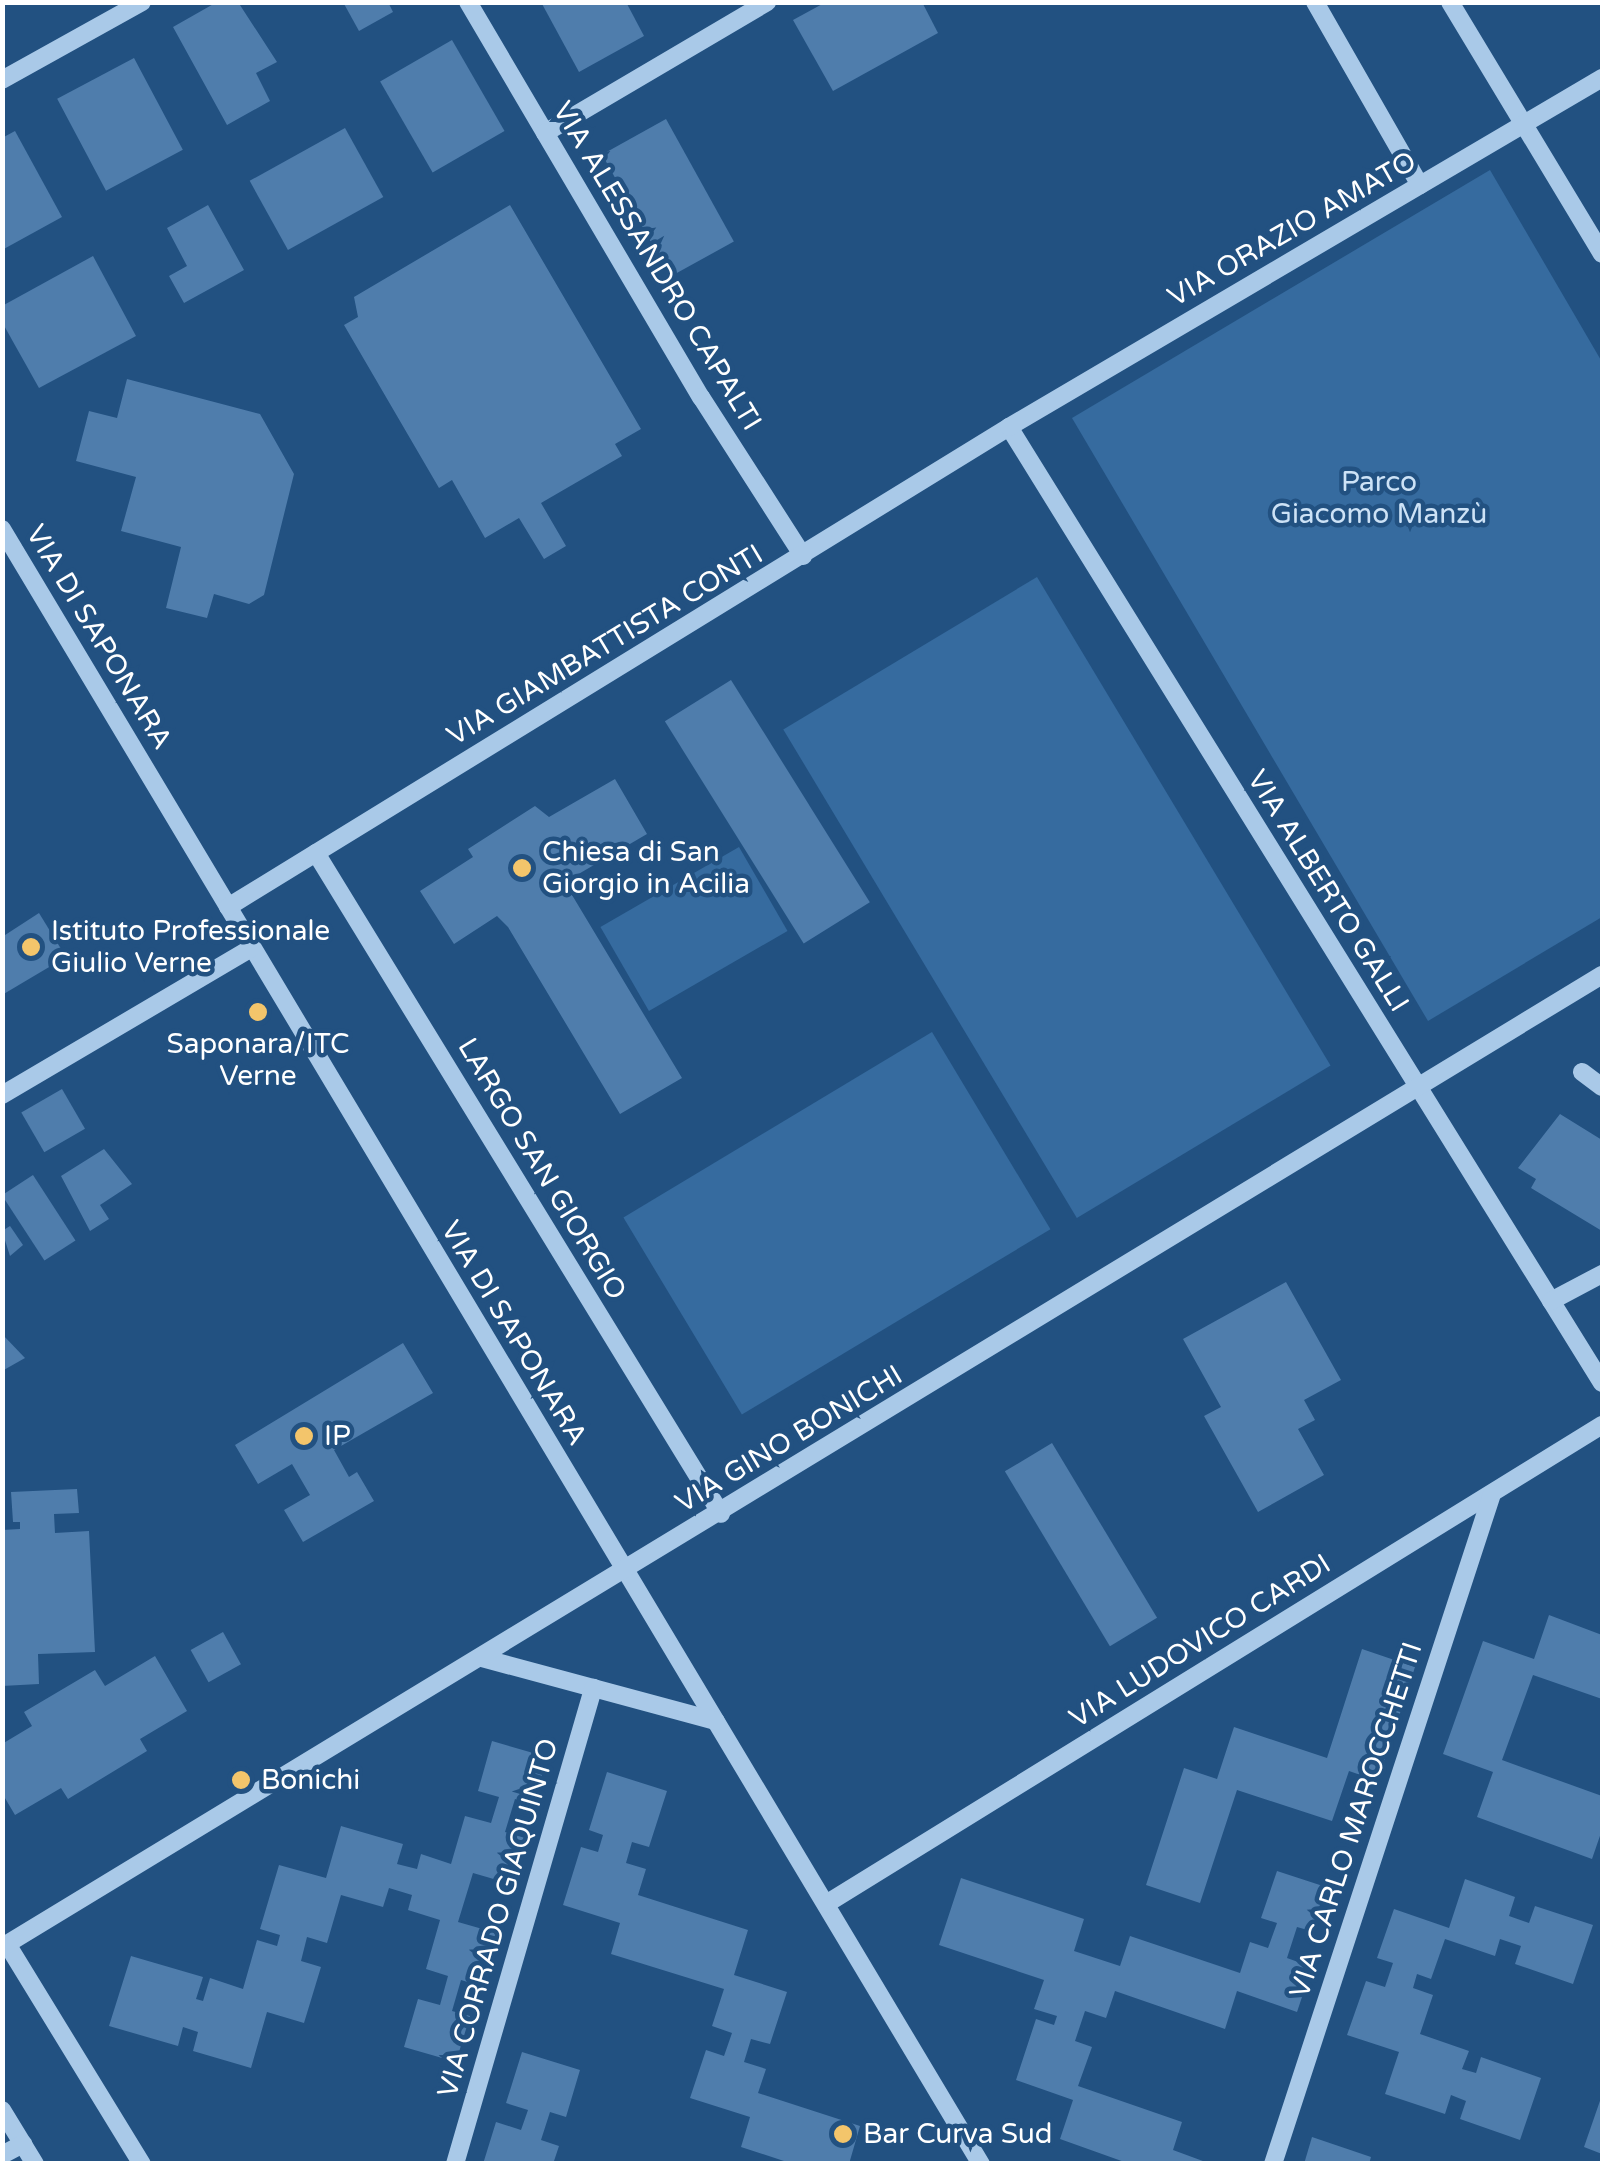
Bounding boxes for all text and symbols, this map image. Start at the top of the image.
street label: VIA ALESSANDRO CAPALTI [545,96,769,436]
street label: VIA ORAZIO AMATO [1162,144,1422,314]
park label: Parco Giacomo Manzù [1271,465,1487,531]
street label: VIA DI SAPONARA [19,519,179,755]
street label: VIA GIAMBATTISTA CONTI [441,537,769,753]
street label: VIA ALBERTO GALLI [1240,764,1416,1018]
place label: Chiesa di San Giorgio in Acilia [542,835,750,901]
marker: Chiesa di San Giorgio in Acilia [511,857,533,879]
place label: Istituto Professionale Giulio Verne [51,914,330,980]
marker: Istituto Professionale Giulio Verne [20,936,42,958]
marker: Saponara/ITC Verne [247,1001,269,1023]
place label: Saponara/ITC Verne [166,1027,350,1093]
street label: LARGO SAN GIORGIO [451,1032,633,1306]
street label: VIA DI SAPONARA [434,1215,594,1451]
street label: VIA GINO BONICHI [670,1358,908,1520]
place label: IP [324,1419,351,1453]
marker: IP [293,1425,315,1447]
street label: VIA LUDOVICO CARDI [1063,1547,1337,1735]
street label: VIA CARLO MAROCCHETTI [1283,1638,1429,2002]
street label: VIA CORRADO GIAQUINTO [431,1734,565,2102]
place label: Bonichi [261,1763,360,1797]
marker: Bonichi [230,1769,252,1791]
place label: Bar Curva Sud [863,2117,1052,2151]
marker: Bar Curva Sud [832,2123,854,2145]

